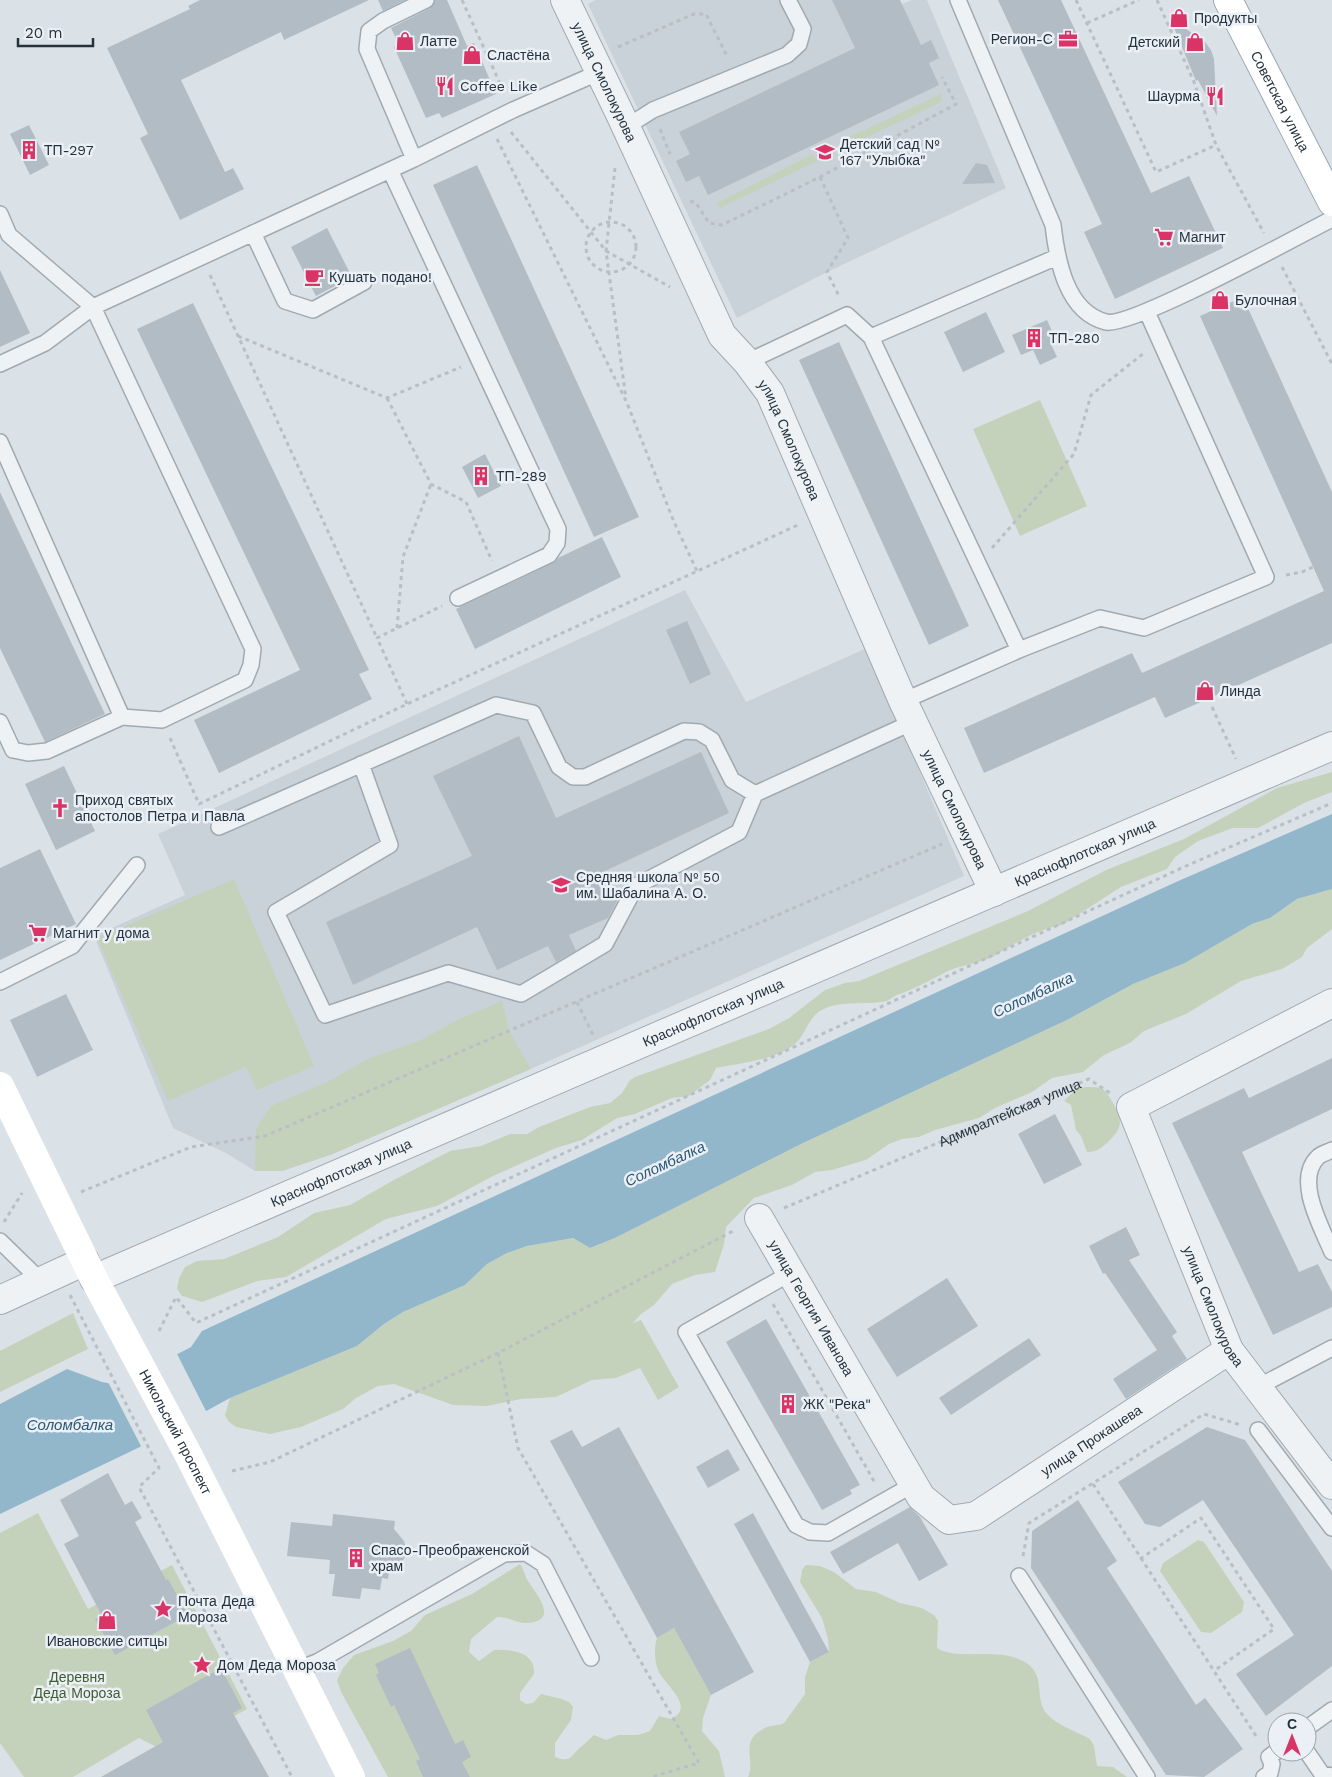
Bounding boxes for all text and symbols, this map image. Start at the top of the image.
shop icon: Продукты [1168,7,1190,29]
place label: Продукты [1194,10,1257,26]
scale bar [18,15,92,47]
street label: улица Смолокурова [569,20,640,144]
text: 20 m [25,24,63,42]
office icon: Регион-С [1057,28,1079,50]
shop icon: Латте [394,30,416,52]
place label: Регион-С [991,31,1053,47]
shop icon: Детский [1184,31,1206,53]
place label: Латте [420,33,457,49]
place label: Детский [1128,34,1180,50]
shop icon: Сластёна [461,44,483,66]
place label: Сластёна [487,47,550,63]
street label: Советская улица [1248,48,1313,155]
restaurant icon: Coffee Like [434,75,456,97]
place label: Coffee Like [460,78,537,94]
restaurant icon: Шаурма [1204,85,1226,107]
place label: Шаурма [1148,88,1200,104]
place label: Детский сад № 167 "Улыбка" [840,136,940,168]
building icon: ТП-297 [18,139,40,161]
school or university icon: Детский сад № 167 "Улыбка" [814,141,836,163]
place label: ТП-297 [44,142,94,158]
supermarket icon: Магнит [1153,226,1175,248]
place label: Магнит [1179,229,1226,245]
cafe icon: Кушать подано! [303,266,325,288]
place label: Кушать подано! [329,269,432,285]
shop icon: Булочная [1209,289,1231,311]
place label: Булочная [1235,292,1297,308]
building icon: ТП-280 [1023,327,1045,349]
place label: ТП-280 [1049,330,1100,346]
street label: улица Смолокурова [755,376,823,503]
building icon: ТП-289 [470,465,492,487]
place label: ТП-289 [496,468,547,484]
shop icon: Линда [1194,680,1216,702]
place label: Линда [1220,683,1261,699]
street label: улица Смолокурова [919,747,990,872]
place label: Приход святых апостолов Петра и Павла [75,792,245,824]
church icon: Приход святых апостолов Петра и Павла [49,797,71,819]
street label: Краснофлотская улица [1012,815,1158,890]
place label: Средняя школа № 50 им. Шабалина А. О. [576,869,720,901]
school or university icon: Средняя школа № 50 им. Шабалина А. О. [550,874,572,896]
supermarket icon: Магнит у дома [27,922,49,944]
place label: Магнит у дома [53,925,150,941]
water label: Соломбалка [990,969,1076,1021]
street label: Краснофлотская улица [640,975,786,1050]
street label: Адмиралтейская улица [936,1075,1083,1150]
street label: Краснофлотская улица [268,1135,414,1210]
water label: Соломбалка [622,1138,708,1190]
street label: улица Георгия Иванова [766,1237,857,1379]
street label: улица Смолокурова [1180,1244,1247,1370]
street label: Никольский проспект [136,1367,215,1498]
building icon: ЖК "Река" [777,1393,799,1415]
place label: ЖК "Река" [803,1396,871,1412]
street label: улица Прокашева [1038,1401,1145,1479]
water label: Соломбалка [27,1416,113,1434]
place label: Спасо-Преображенской храм [371,1542,529,1574]
building icon: Спасо-Преображенской храм [345,1547,367,1569]
place label: Почта Деда Мороза [178,1593,255,1625]
place icon: Почта Деда Мороза [152,1598,174,1620]
shop icon: Ивановские ситцы [96,1609,118,1631]
place label: Ивановские ситцы [47,1633,167,1649]
place icon: Дом Деда Мороза [191,1654,213,1676]
place label: Дом Деда Мороза [217,1657,336,1673]
park label: Деревня Деда Мороза [34,1669,121,1701]
north arrow [1267,1712,1317,1762]
text: С [1287,1716,1297,1732]

